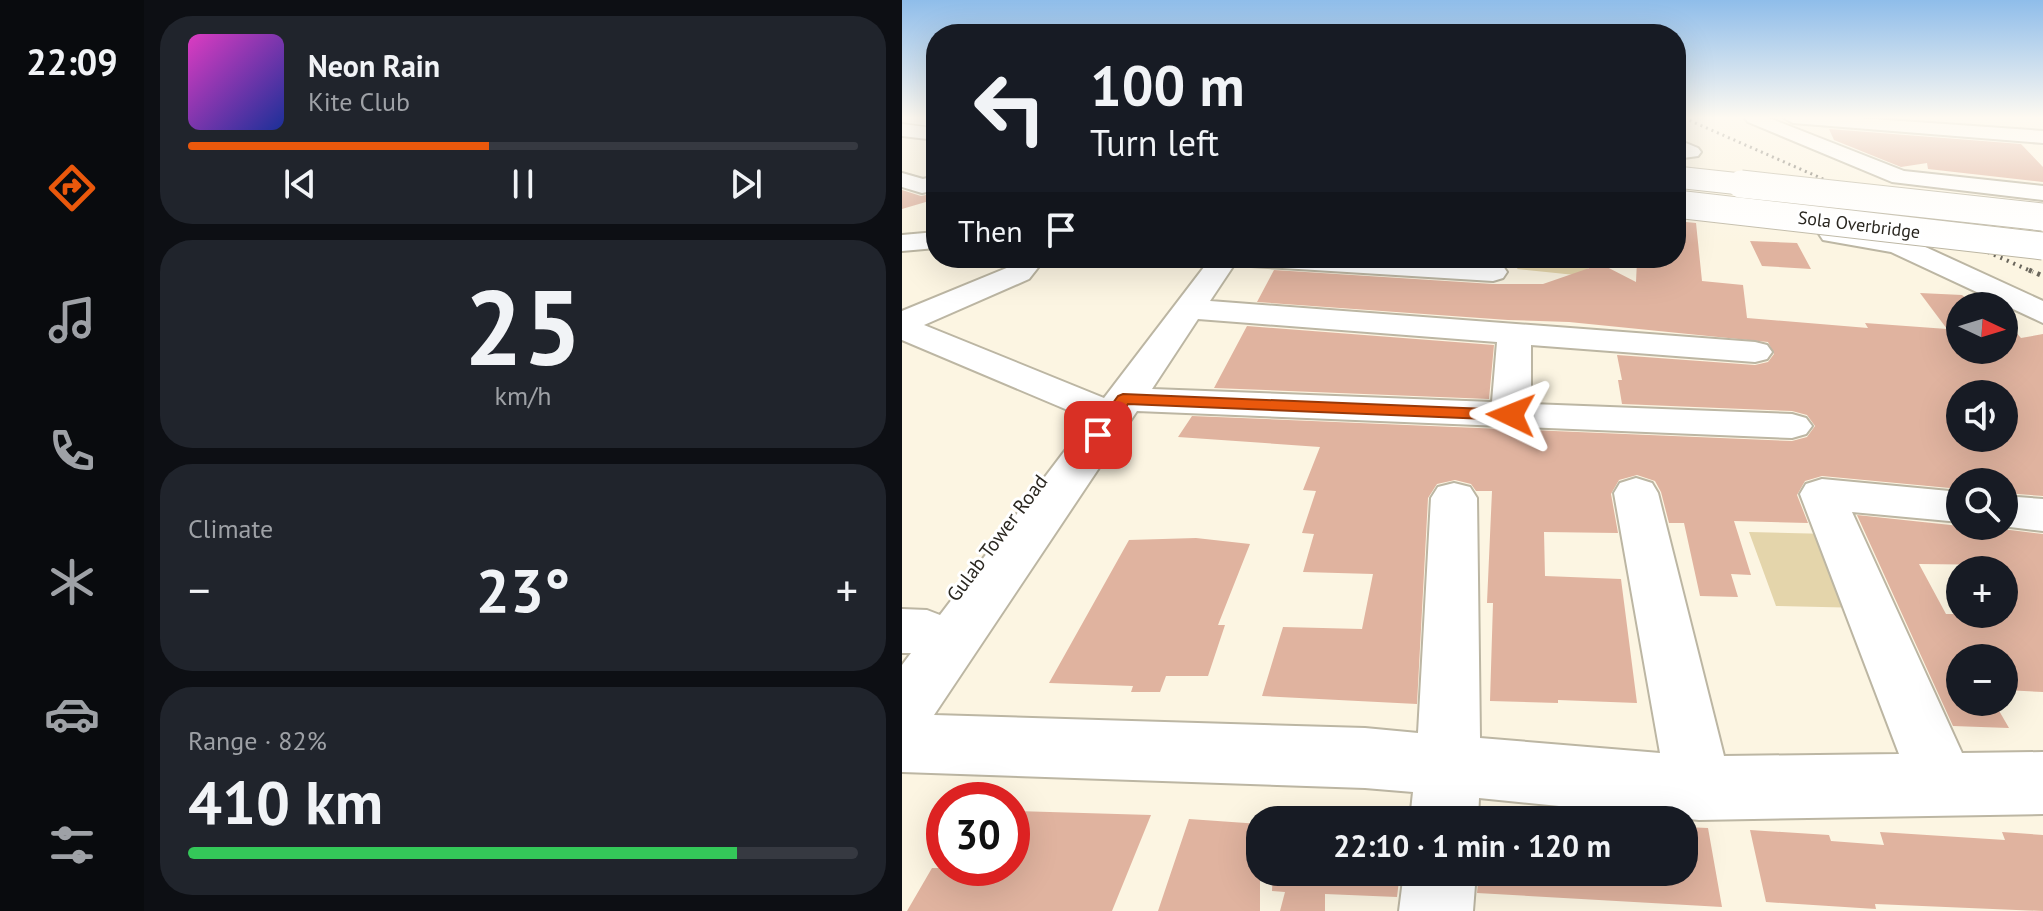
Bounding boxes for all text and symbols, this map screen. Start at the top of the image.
text: 22:09 [26,38,118,85]
text: Neon Rain [308,46,440,85]
text: 100 m [1090,49,1245,121]
icon: left [958,56,1062,160]
text: Kite Club [308,85,410,118]
text: Turn left [1090,119,1219,166]
icon: directions [44,160,100,216]
icon: previous [278,162,322,206]
icon: pause [501,162,545,206]
icon: next [724,162,768,206]
street label: Sola Overbridge [1797,206,1922,243]
icon: arrive [1039,208,1083,252]
text: Then [958,211,1023,250]
text: 25 [464,259,582,394]
icon: music [44,292,100,348]
north arrow [1946,292,2018,364]
map controls [1946,292,2018,716]
position arrow [1469,373,1553,457]
text: km/h [495,379,552,412]
button: sound [1946,380,2018,452]
pin [1064,401,1132,469]
icon: arrive [1076,413,1120,457]
icon: phone [44,423,100,479]
button: search [1946,468,2018,540]
street label: Gulab Tower Road [941,469,1053,607]
text: Climate [188,512,273,545]
text: 23° [476,551,570,629]
icon: climate [44,554,100,610]
button: + [1946,556,2018,628]
text: − [188,561,210,618]
text: + [836,561,858,618]
button: − [1946,644,2018,716]
icon: car [44,686,100,742]
text: Range · 82% [188,724,327,757]
text: 410 km [188,763,383,841]
speed limit sign: 30 [926,782,1030,886]
icon: filters [44,817,100,873]
text: 22:10 · 1 min · 120 m [1333,826,1611,865]

